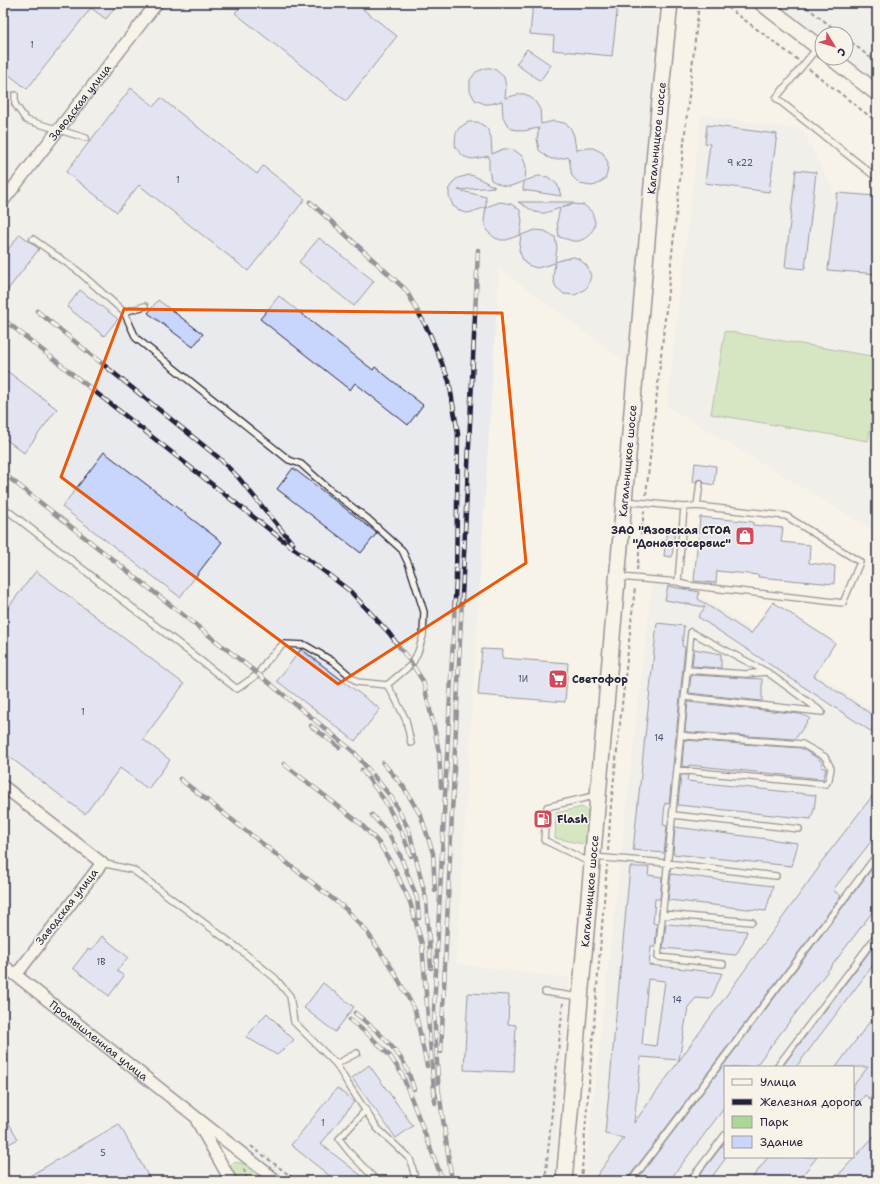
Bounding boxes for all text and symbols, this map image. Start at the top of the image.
north arrow [814,26,854,66]
house number: 1 [30,39,34,51]
text: С [833,45,849,59]
street label: Заводская улица [45,61,114,144]
street label: Кагальницкое шоссе [644,81,669,195]
house number: 9 к22 [727,157,753,169]
house number: 1 [176,174,180,186]
street label: Кагальницкое шоссе [615,404,640,517]
place label: ЗАО "Азовская СТОА "Донавтосервис" [611,523,732,551]
shop icon: ЗАО "Азовская СТОА "Донавтосервис" [734,525,756,547]
supermarket icon: Светофор [547,668,569,690]
place label: Светофор [572,672,628,687]
house number: 1И [518,673,528,685]
house number: 1 [81,706,85,718]
house number: 14 [654,732,664,744]
fuel station icon: Flash [532,808,554,830]
place label: Flash [557,812,588,827]
street label: Кагальницкое шоссе [577,834,602,948]
street label: Заводская улица [32,866,102,948]
house number: 1В [96,956,106,968]
house number: 14 [672,994,682,1006]
street label: Промышленная улица [46,997,151,1084]
legend [724,1066,854,1158]
text: Улица [760,1074,797,1090]
text: Железная дорога [760,1094,863,1110]
text: Парк [760,1114,789,1130]
house number: 1 [321,1117,325,1129]
text: Здание [760,1134,804,1150]
house number: 5 [100,1147,106,1159]

